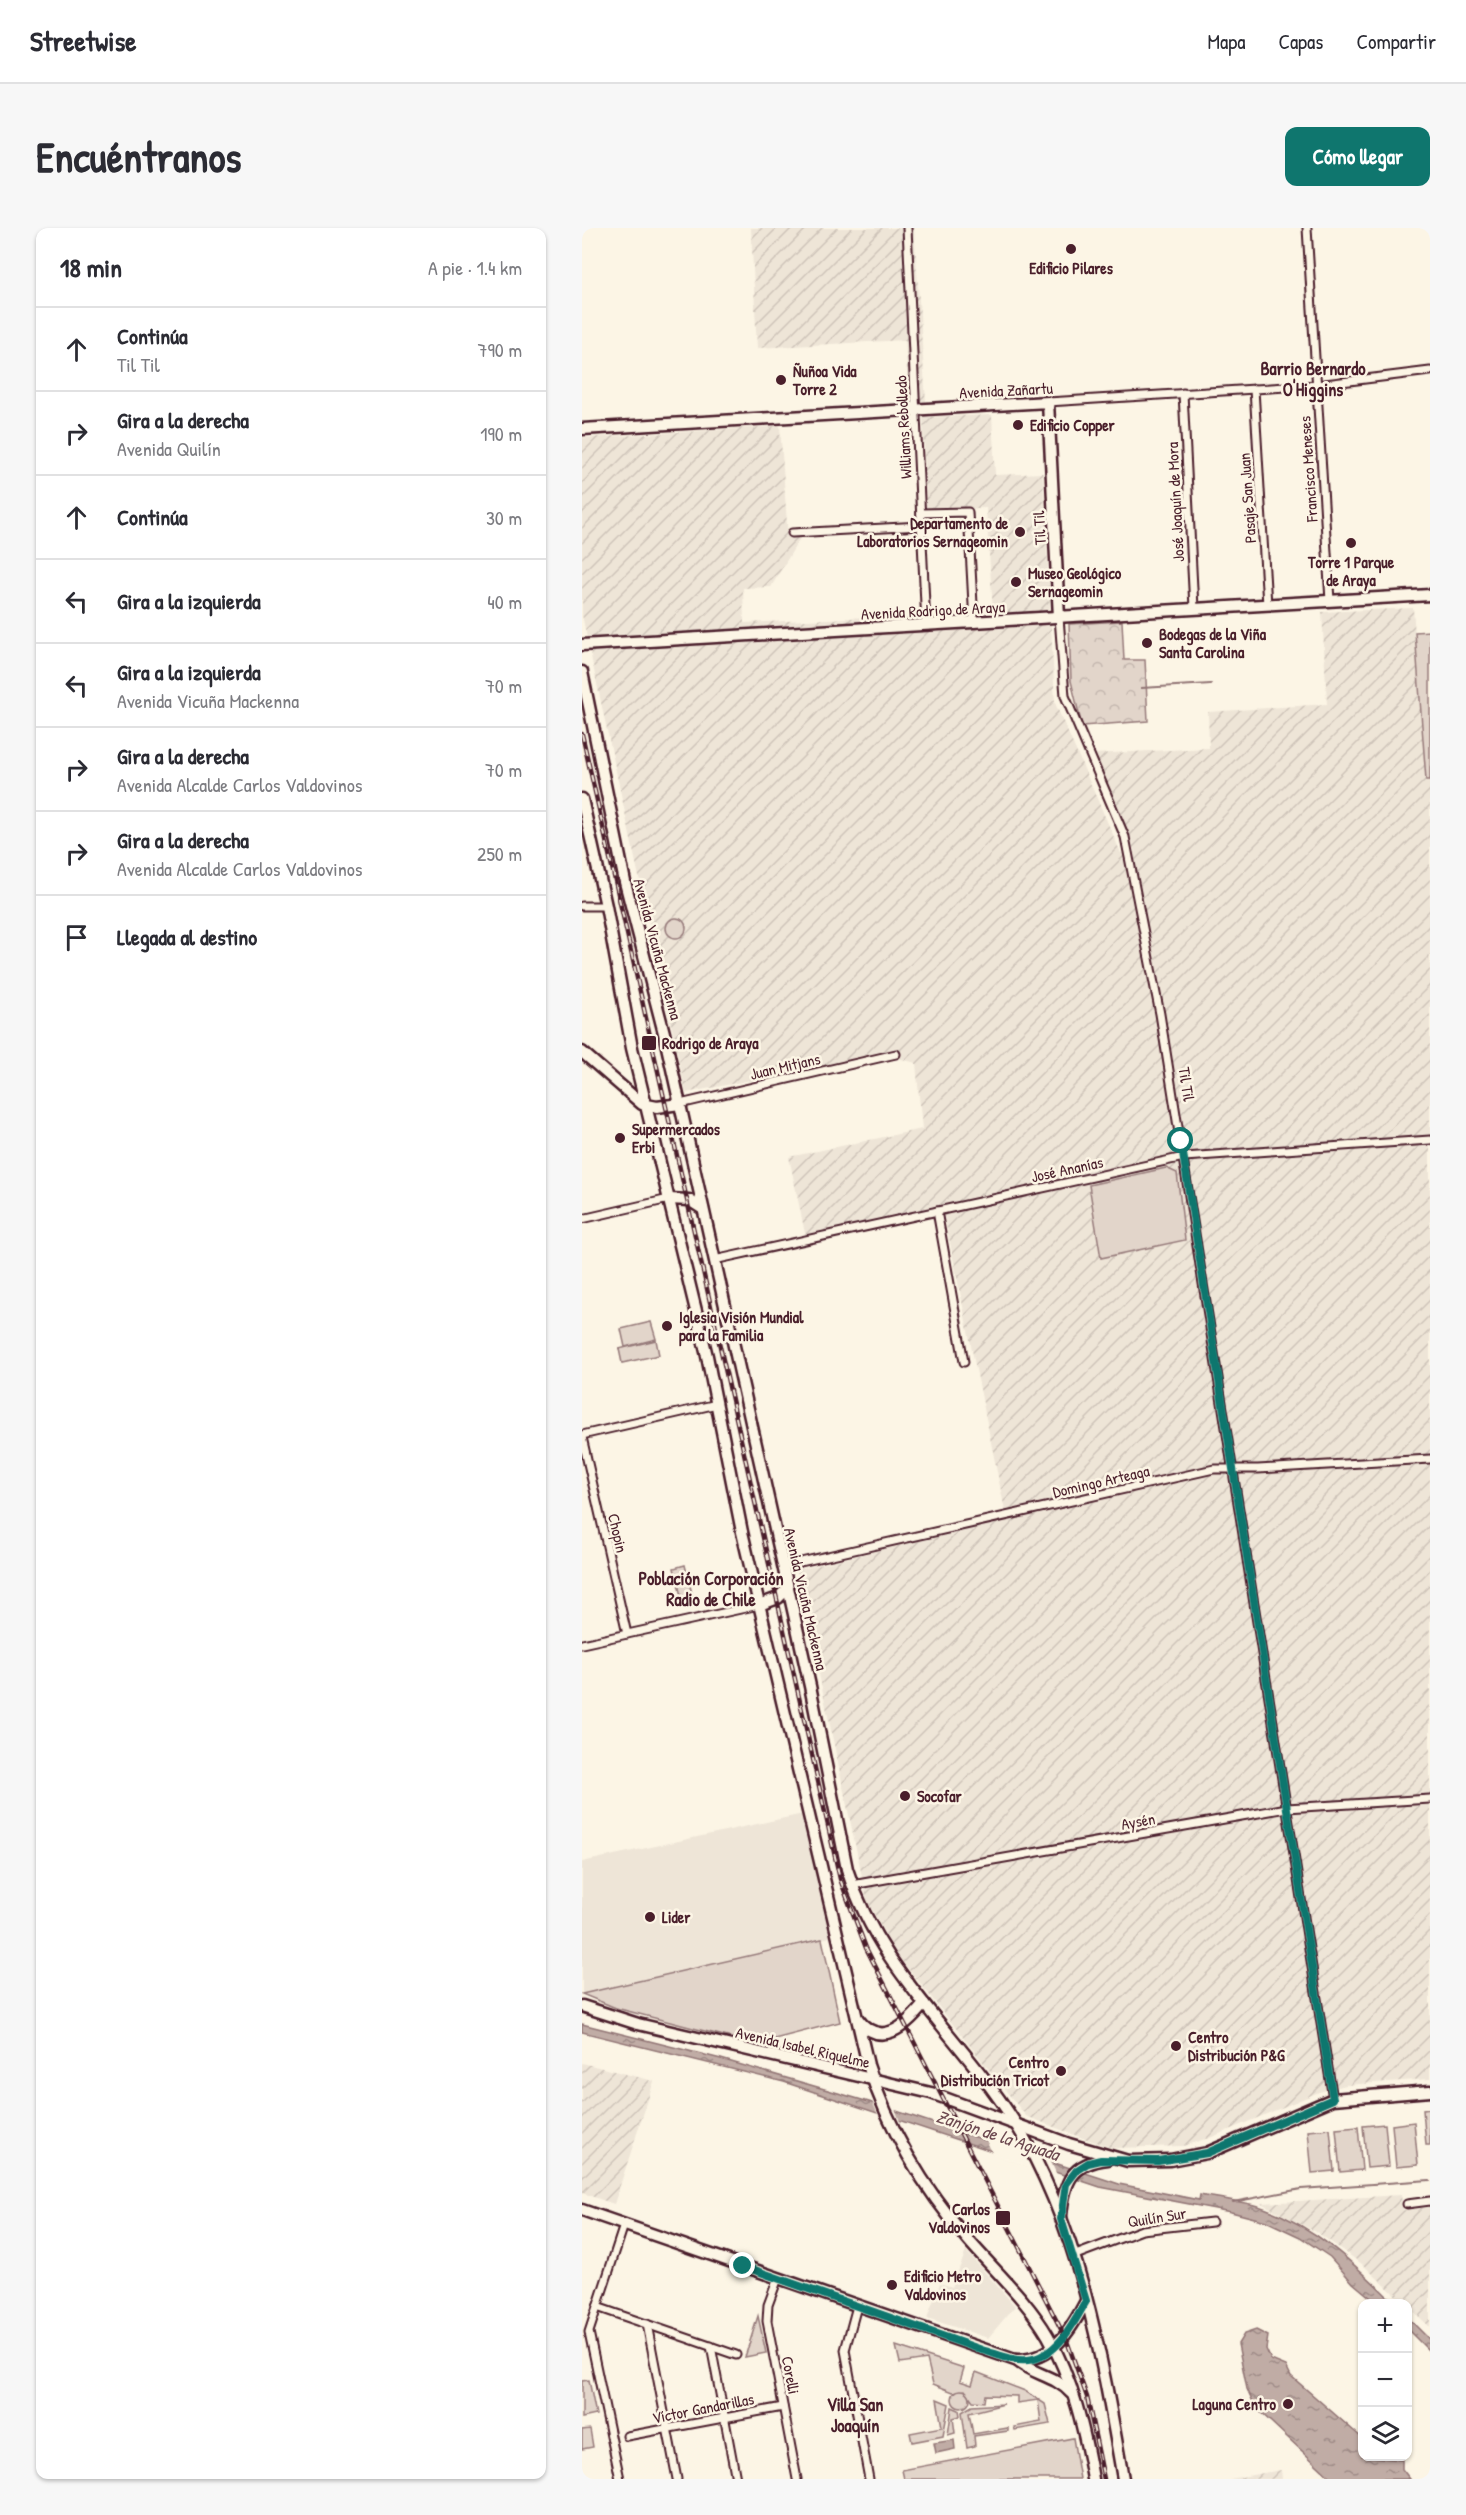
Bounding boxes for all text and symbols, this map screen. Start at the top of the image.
text: Streetwise [30,22,136,60]
text: Mapa [1207,27,1245,56]
text: Capas [1278,27,1323,56]
text: Compartir [1356,27,1436,56]
button: Cómo llegar [1285,127,1430,186]
text: Encuéntranos [36,128,242,185]
marker: Edificio Pilares [1064,242,1078,256]
text: 18 min [60,250,122,285]
text: A pie · 1.4 km [428,254,522,281]
place label: Edificio Pilares [1029,257,1114,279]
text: Continúa [117,321,188,351]
icon: ahead [60,333,93,366]
text: 790 m [478,336,522,363]
text: Til Til [117,351,160,378]
district label: Barrio Bernardo O'Higgins [1260,356,1366,403]
place label: Ñuñoa Vida Torre 2 [792,360,857,400]
marker: Ñuñoa Vida Torre 2 [774,373,788,387]
street label: Williams Rebolledo [889,374,917,479]
street label: Avenida Zañartu [959,377,1054,403]
text: Gira a la derecha [117,405,249,435]
place label: Edificio Copper [1030,414,1115,437]
street label: Francisco Meneses [1293,415,1323,524]
icon: right [60,417,93,450]
marker: Edificio Copper [1011,418,1025,432]
text: 190 m [480,420,522,447]
text: Avenida Quilín [117,435,221,462]
street label: José Joaquín de Mora [1161,441,1189,563]
street label: Pasaje San Juan [1233,452,1261,544]
icon: ahead [60,501,93,534]
text: Continúa [117,502,188,532]
text: 30 m [486,504,522,531]
street label: Til Til [1027,510,1051,546]
place label: Departamento de Laboratorios Sernageomin [857,512,1009,553]
marker: Departamento de Laboratorios Sernageomin [1013,525,1027,539]
marker: Torre 1 Parque de Araya [1344,536,1358,550]
place label: Torre 1 Parque de Araya [1307,551,1395,592]
place label: Museo Geológico Sernageomin [1028,562,1122,603]
marker: Museo Geológico Sernageomin [1009,575,1023,589]
icon: left [60,585,93,618]
text: Gira a la izquierda [117,586,261,616]
text: 40 m [487,588,522,615]
street label: Avenida Rodrigo de Araya [860,595,1006,625]
place label: Bodegas de la Viña Santa Carolina [1159,623,1267,663]
marker: Bodegas de la Viña Santa Carolina [1140,636,1154,650]
text: Gira a la izquierda [117,657,261,687]
icon: left [60,669,93,702]
text: 70 m [485,672,522,699]
text: Avenida Vicuña Mackenna [117,687,299,714]
text: Gira a la derecha [117,741,249,771]
icon: right [60,753,93,786]
text: 70 m [485,756,522,783]
text: Avenida Alcalde Carlos Valdovinos [117,771,363,798]
text: Gira a la derecha [117,825,249,855]
icon: right [60,837,93,870]
text: 250 m [477,840,522,867]
text: Avenida Alcalde Carlos Valdovinos [117,855,363,882]
street label: Avenida Vicuña Mackenna [629,876,687,1022]
icon: arrive [60,921,93,954]
text: Llegada al destino [117,922,257,952]
place label: Rodrigo de Araya [662,1032,759,1055]
marker: Rodrigo de Araya [640,1034,658,1052]
street label: Juan Mitjans [748,1047,822,1085]
street label: Til Til [1173,1065,1201,1103]
place label: Supermercados Erbi [632,1118,721,1158]
route start [1167,1127,1193,1153]
marker: Supermercados Erbi [613,1131,627,1145]
street label: José Ananías [1029,1151,1105,1187]
place label: Iglesia Visión Mundial para la Familia [679,1306,804,1347]
marker: Iglesia Visión Mundial para la Familia [660,1319,674,1333]
street label: Domingo Arteaga [1051,1459,1151,1503]
street label: Chopin [603,1511,633,1555]
street label: Avenida Vicuña Mackenna [779,1526,833,1672]
district label: Población Corporación Radio de Chile [638,1566,784,1612]
place label: Socofar [917,1785,962,1807]
marker: Socofar [898,1789,912,1803]
street label: Aysén [1119,1807,1157,1835]
place label: Lider [662,1906,691,1928]
marker: Lider [643,1910,657,1924]
street label: Avenida Isabel Riquelme [734,2021,873,2073]
place label: Centro Distribución P&G [1188,2026,1285,2066]
marker: Centro Distribución P&G [1169,2039,1183,2053]
place label: Centro Distribución Tricot [941,2051,1050,2091]
marker: Centro Distribución Tricot [1054,2064,1068,2078]
water label: Zanjón de la Aguada [934,2103,1064,2167]
place label: Carlos Valdovinos [928,2198,991,2238]
street label: Quilín Sur [1126,2202,1188,2232]
marker: Carlos Valdovinos [994,2209,1012,2227]
route end [729,2252,755,2278]
place label: Edificio Metro Valdovinos [904,2265,982,2305]
marker: Edificio Metro Valdovinos [885,2278,899,2292]
map controls [1358,2299,1412,2461]
button: + [1358,2299,1412,2353]
button: − [1358,2353,1412,2407]
street label: Corelli [777,2354,805,2396]
street label: Víctor Gandarillas [650,2387,756,2429]
district label: Villa San Joaquín [827,2392,883,2439]
place label: Laguna Centro [1193,2393,1277,2416]
marker: Laguna Centro [1281,2397,1295,2411]
button: layers [1358,2407,1412,2461]

